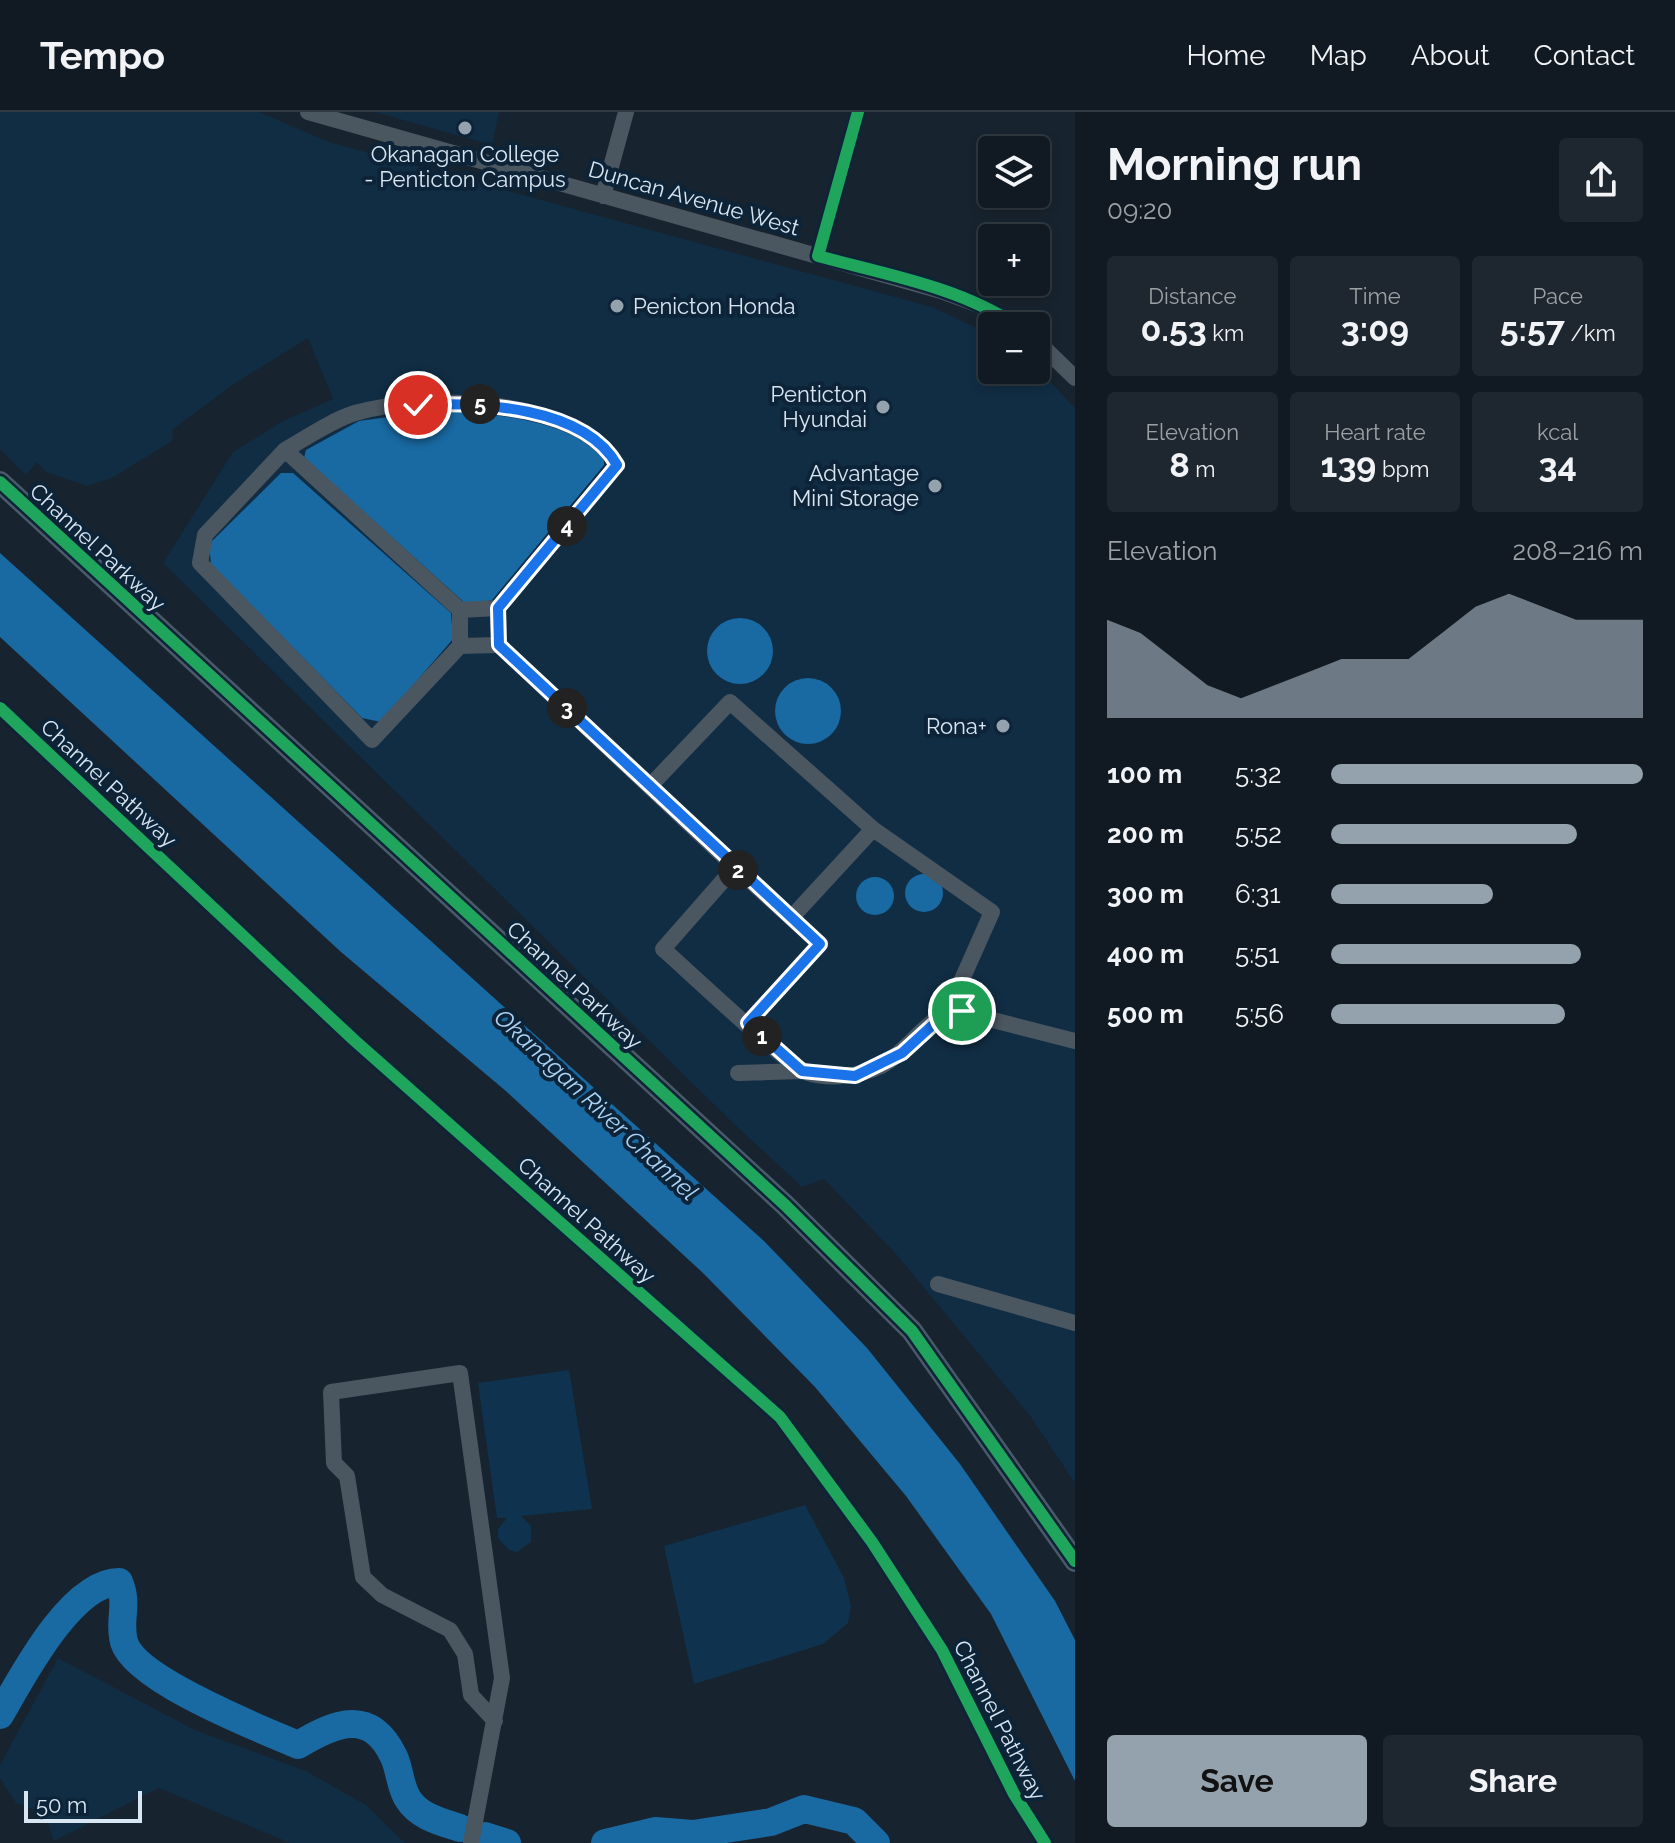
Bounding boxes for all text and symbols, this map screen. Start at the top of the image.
text: Tempo [40,33,165,78]
text: Home [1186,39,1266,72]
text: Map [1310,39,1367,72]
text: About [1411,39,1490,72]
text: Contact [1534,39,1635,72]
marker: Okanagan College - Penticton Campus [456,119,474,137]
map controls [978,136,1050,384]
button: layers [978,136,1050,208]
button: share [1559,138,1643,222]
text: Morning run [1107,139,1362,190]
place label: Okanagan College - Penticton Campus [364,141,566,192]
street label: Duncan Avenue West [586,155,803,241]
text: 09:20 [1107,195,1173,225]
button: + [978,224,1050,296]
text: Distance [1148,283,1236,309]
text: Time [1349,283,1401,309]
text: Pace [1532,283,1583,309]
place label: Penicton Honda [633,293,795,319]
marker: Penicton Honda [608,297,626,315]
text: 0.53 [1140,309,1207,349]
text: 3:09 [1341,309,1409,349]
text: 5:57 [1500,309,1565,349]
button: − [978,312,1050,384]
text: km [1207,320,1244,346]
text: /km [1565,320,1616,346]
pin [384,371,452,439]
place label: Penticton Hyundai [771,381,867,432]
icon: check [396,383,440,427]
pin: 5 [460,384,500,424]
text: 5 [474,391,486,417]
marker: Penticton Hyundai [874,398,892,416]
text: Elevation [1146,419,1239,445]
text: Heart rate [1324,419,1426,445]
text: kcal [1537,419,1578,445]
text: 8 [1169,445,1190,485]
text: 139 [1321,445,1376,485]
text: 34 [1538,445,1577,485]
text: m [1190,456,1216,482]
text: bpm [1376,456,1429,482]
place label: Advantage Mini Storage [792,460,919,511]
marker: Advantage Mini Storage [926,477,944,495]
street label: Channel Parkway [25,478,171,616]
pin: 4 [547,506,587,546]
text: 4 [561,513,573,539]
text: Elevation [1107,536,1217,566]
text: 208–216 m [1513,536,1643,566]
pin: 3 [547,688,587,728]
text: 3 [561,695,573,721]
street label: Channel Pathway [36,713,182,853]
place label: Rona+ [926,713,987,739]
marker: Rona+ [994,717,1012,735]
text: 100 m [1107,759,1182,789]
text: 5:32 [1235,759,1282,789]
text: 200 m [1107,819,1184,849]
text: 5:52 [1235,819,1282,849]
pin: 2 [718,850,758,890]
text: 2 [732,857,744,883]
text: 300 m [1107,879,1184,909]
text: 6:31 [1235,879,1281,909]
street label: Channel Parkway [502,916,648,1054]
text: 400 m [1107,939,1184,969]
text: 5:51 [1235,939,1279,969]
pin [928,977,996,1045]
icon: arrive [940,989,984,1033]
text: 500 m [1107,999,1184,1029]
text: 5:56 [1235,999,1284,1029]
water label: Okanagan River Channel [489,1003,704,1207]
pin: 1 [742,1016,782,1056]
text: 1 [757,1023,767,1049]
street label: Channel Pathway [513,1151,661,1289]
street label: Channel Pathway [948,1636,1052,1804]
button: Save [1107,1735,1367,1827]
button: Share [1383,1735,1643,1827]
scale bar [24,1787,142,1823]
text: 50 m [36,1792,87,1818]

